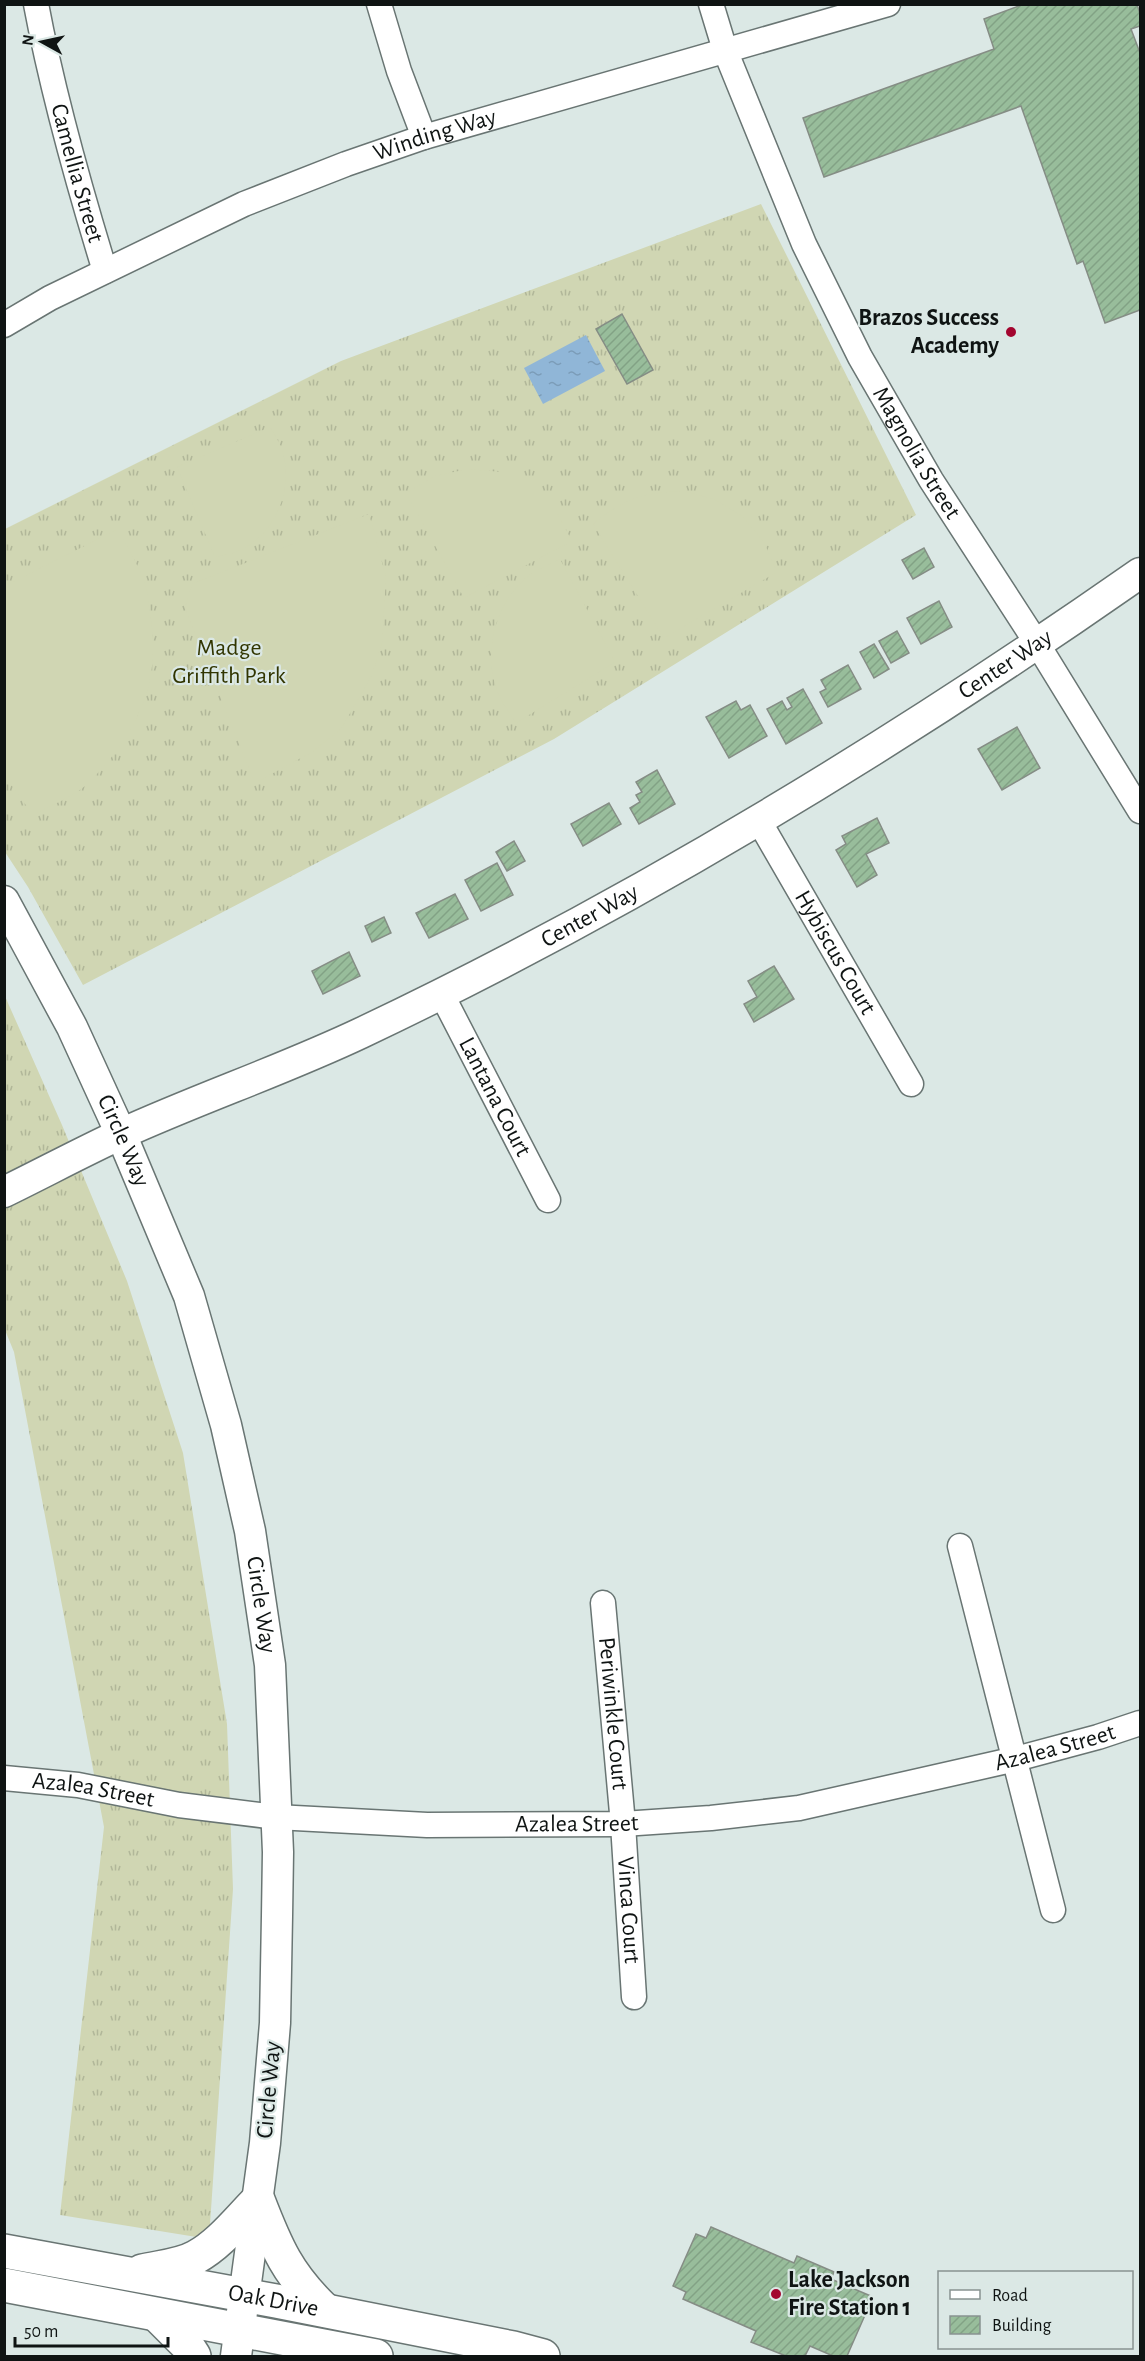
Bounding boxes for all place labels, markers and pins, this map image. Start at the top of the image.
place label: Brazos Success Academy [858,306,999,358]
marker: Brazos Success Academy [1004,325,1018,339]
place label: Lake Jackson Fire Station 1 [788,2268,911,2320]
marker: Lake Jackson Fire Station 1 [769,2287,783,2301]

